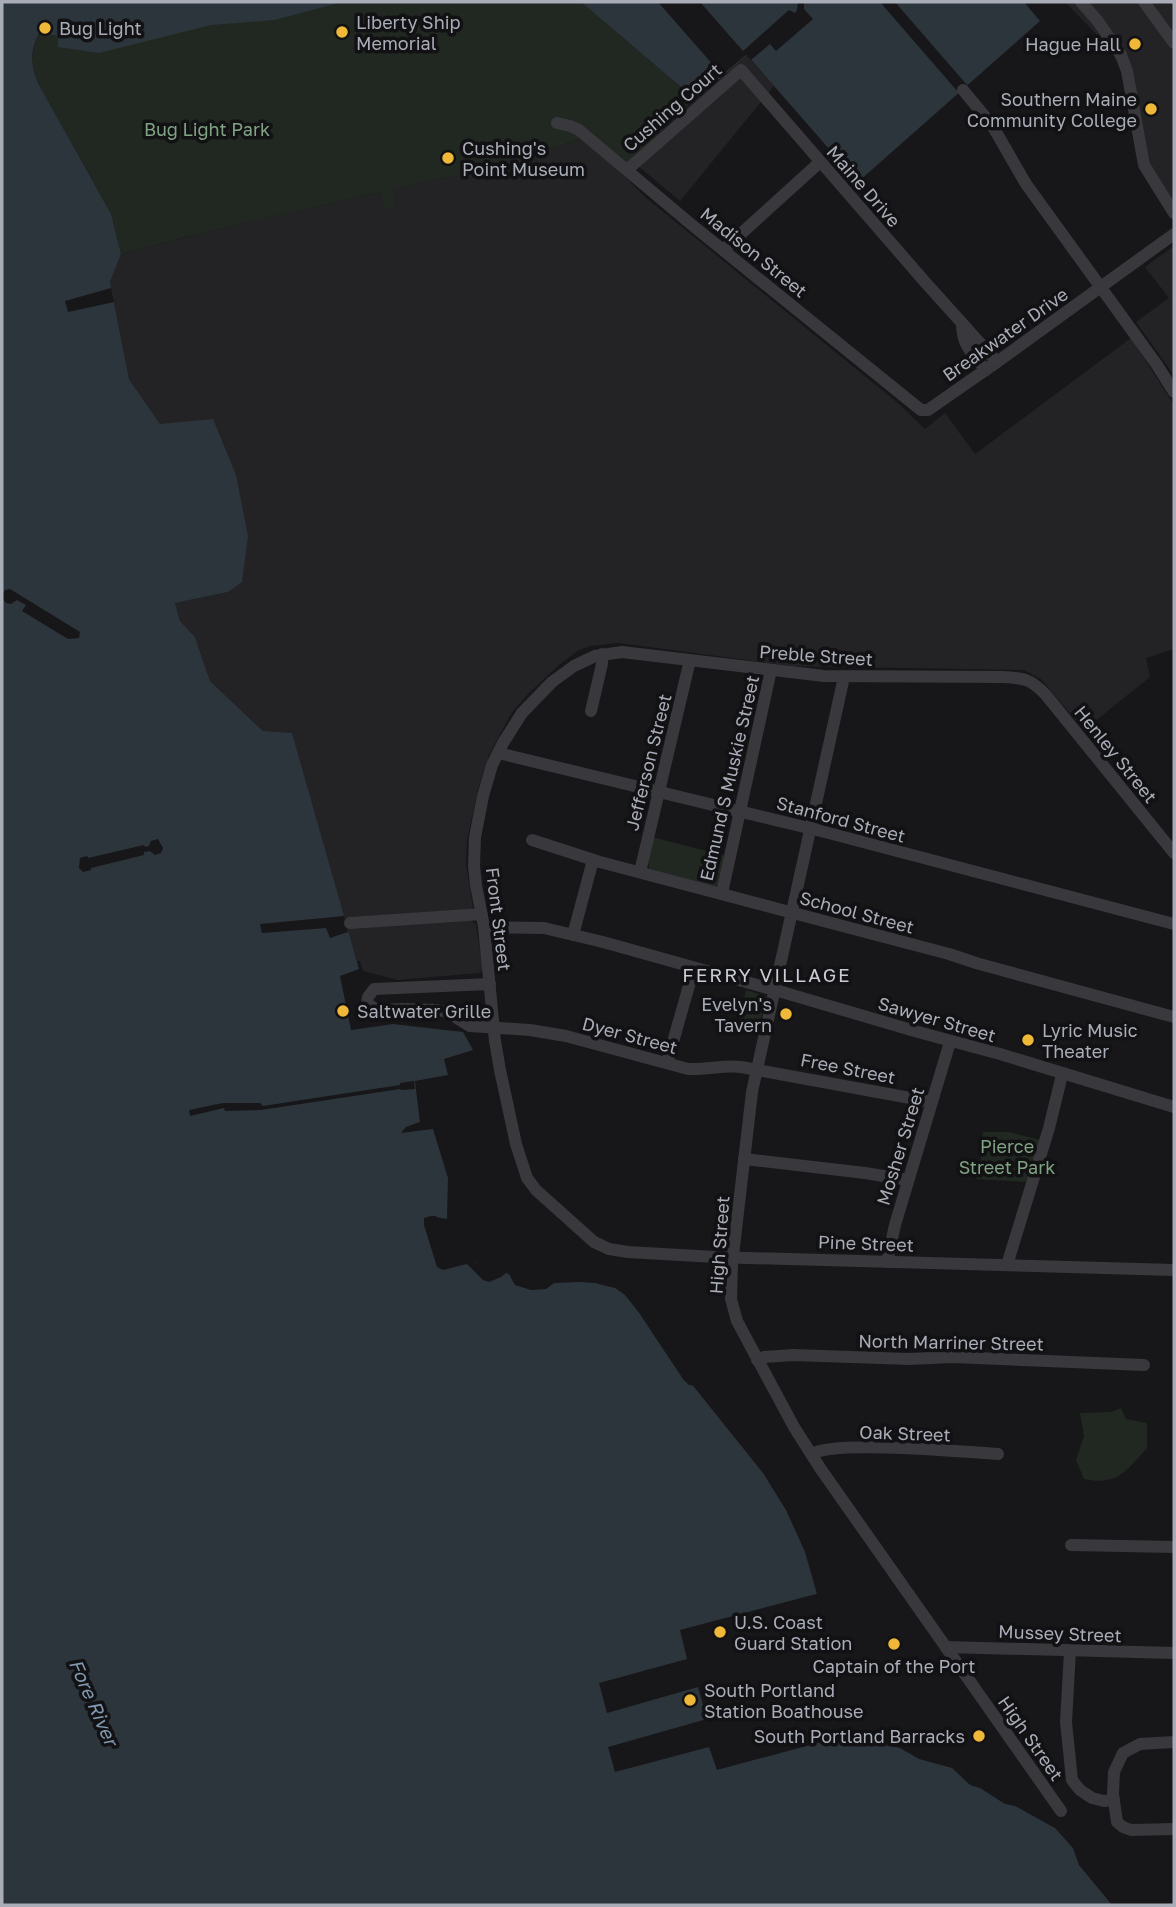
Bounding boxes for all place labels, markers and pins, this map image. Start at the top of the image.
place label: Liberty Ship Memorial [356,11,461,54]
place label: Bug Light [59,17,142,39]
marker: Bug Light [37,20,53,36]
marker: Liberty Ship Memorial [334,24,350,40]
place label: Hague Hall [1025,33,1121,55]
marker: Hague Hall [1127,36,1143,52]
place label: Southern Maine Community College [967,88,1137,131]
marker: Southern Maine Community College [1143,101,1159,117]
place label: Cushing's Point Museum [462,137,585,180]
marker: Cushing's Point Museum [440,150,456,166]
place label: Evelyn's Tavern [701,993,772,1036]
place label: Saltwater Grille [357,1000,491,1022]
marker: Saltwater Grille [335,1003,351,1019]
marker: Evelyn's Tavern [778,1006,794,1022]
place label: Lyric Music Theater [1042,1019,1138,1062]
marker: Lyric Music Theater [1020,1032,1036,1048]
place label: U.S. Coast Guard Station [734,1611,852,1654]
marker: U.S. Coast Guard Station [712,1624,728,1640]
marker: Captain of the Port [886,1636,902,1652]
place label: Captain of the Port [812,1655,976,1677]
place label: South Portland Station Boathouse [704,1679,864,1722]
marker: South Portland Station Boathouse [682,1692,698,1708]
place label: South Portland Barracks [754,1725,965,1747]
marker: South Portland Barracks [971,1728,987,1744]

